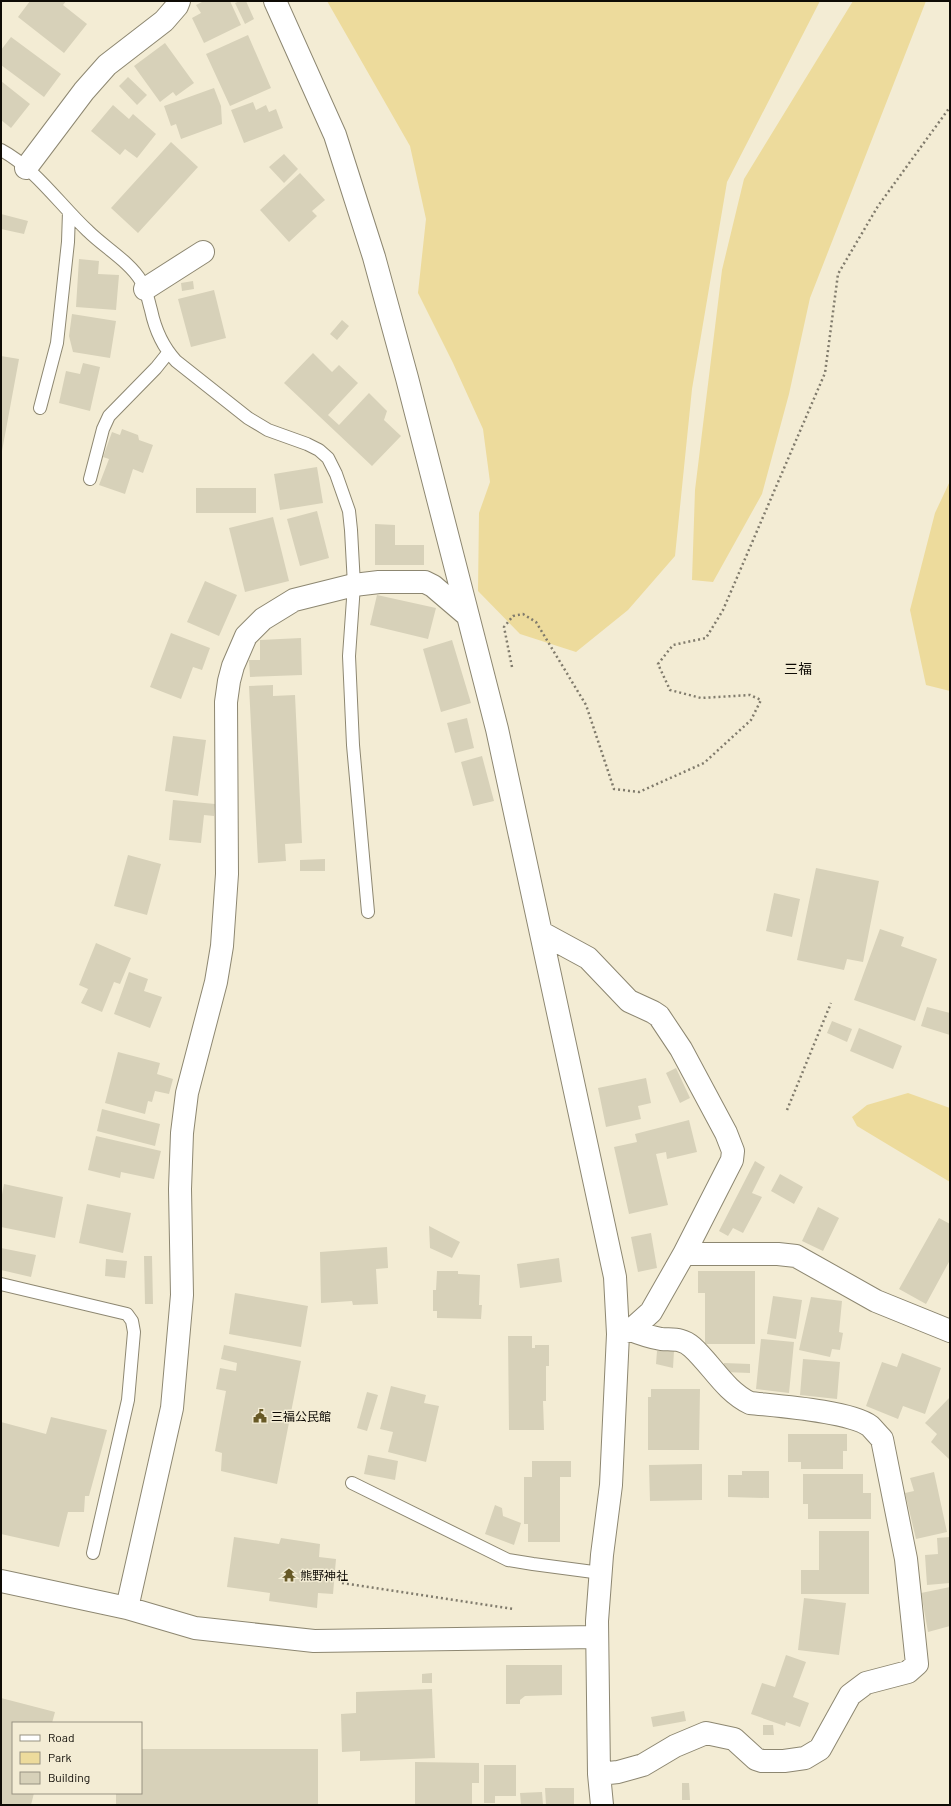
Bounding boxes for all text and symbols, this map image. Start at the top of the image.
district label: 三福 [784,660,812,677]
public building icon: 三福公民館 [252,1408,268,1424]
place label: 三福公民館 [271,1409,331,1423]
temple icon: 熊野神社 [281,1567,297,1583]
place label: 熊野神社 [300,1568,348,1582]
legend [12,1722,142,1794]
text: Road [48,1730,75,1744]
text: Park [48,1750,72,1764]
text: Building [48,1770,90,1784]

